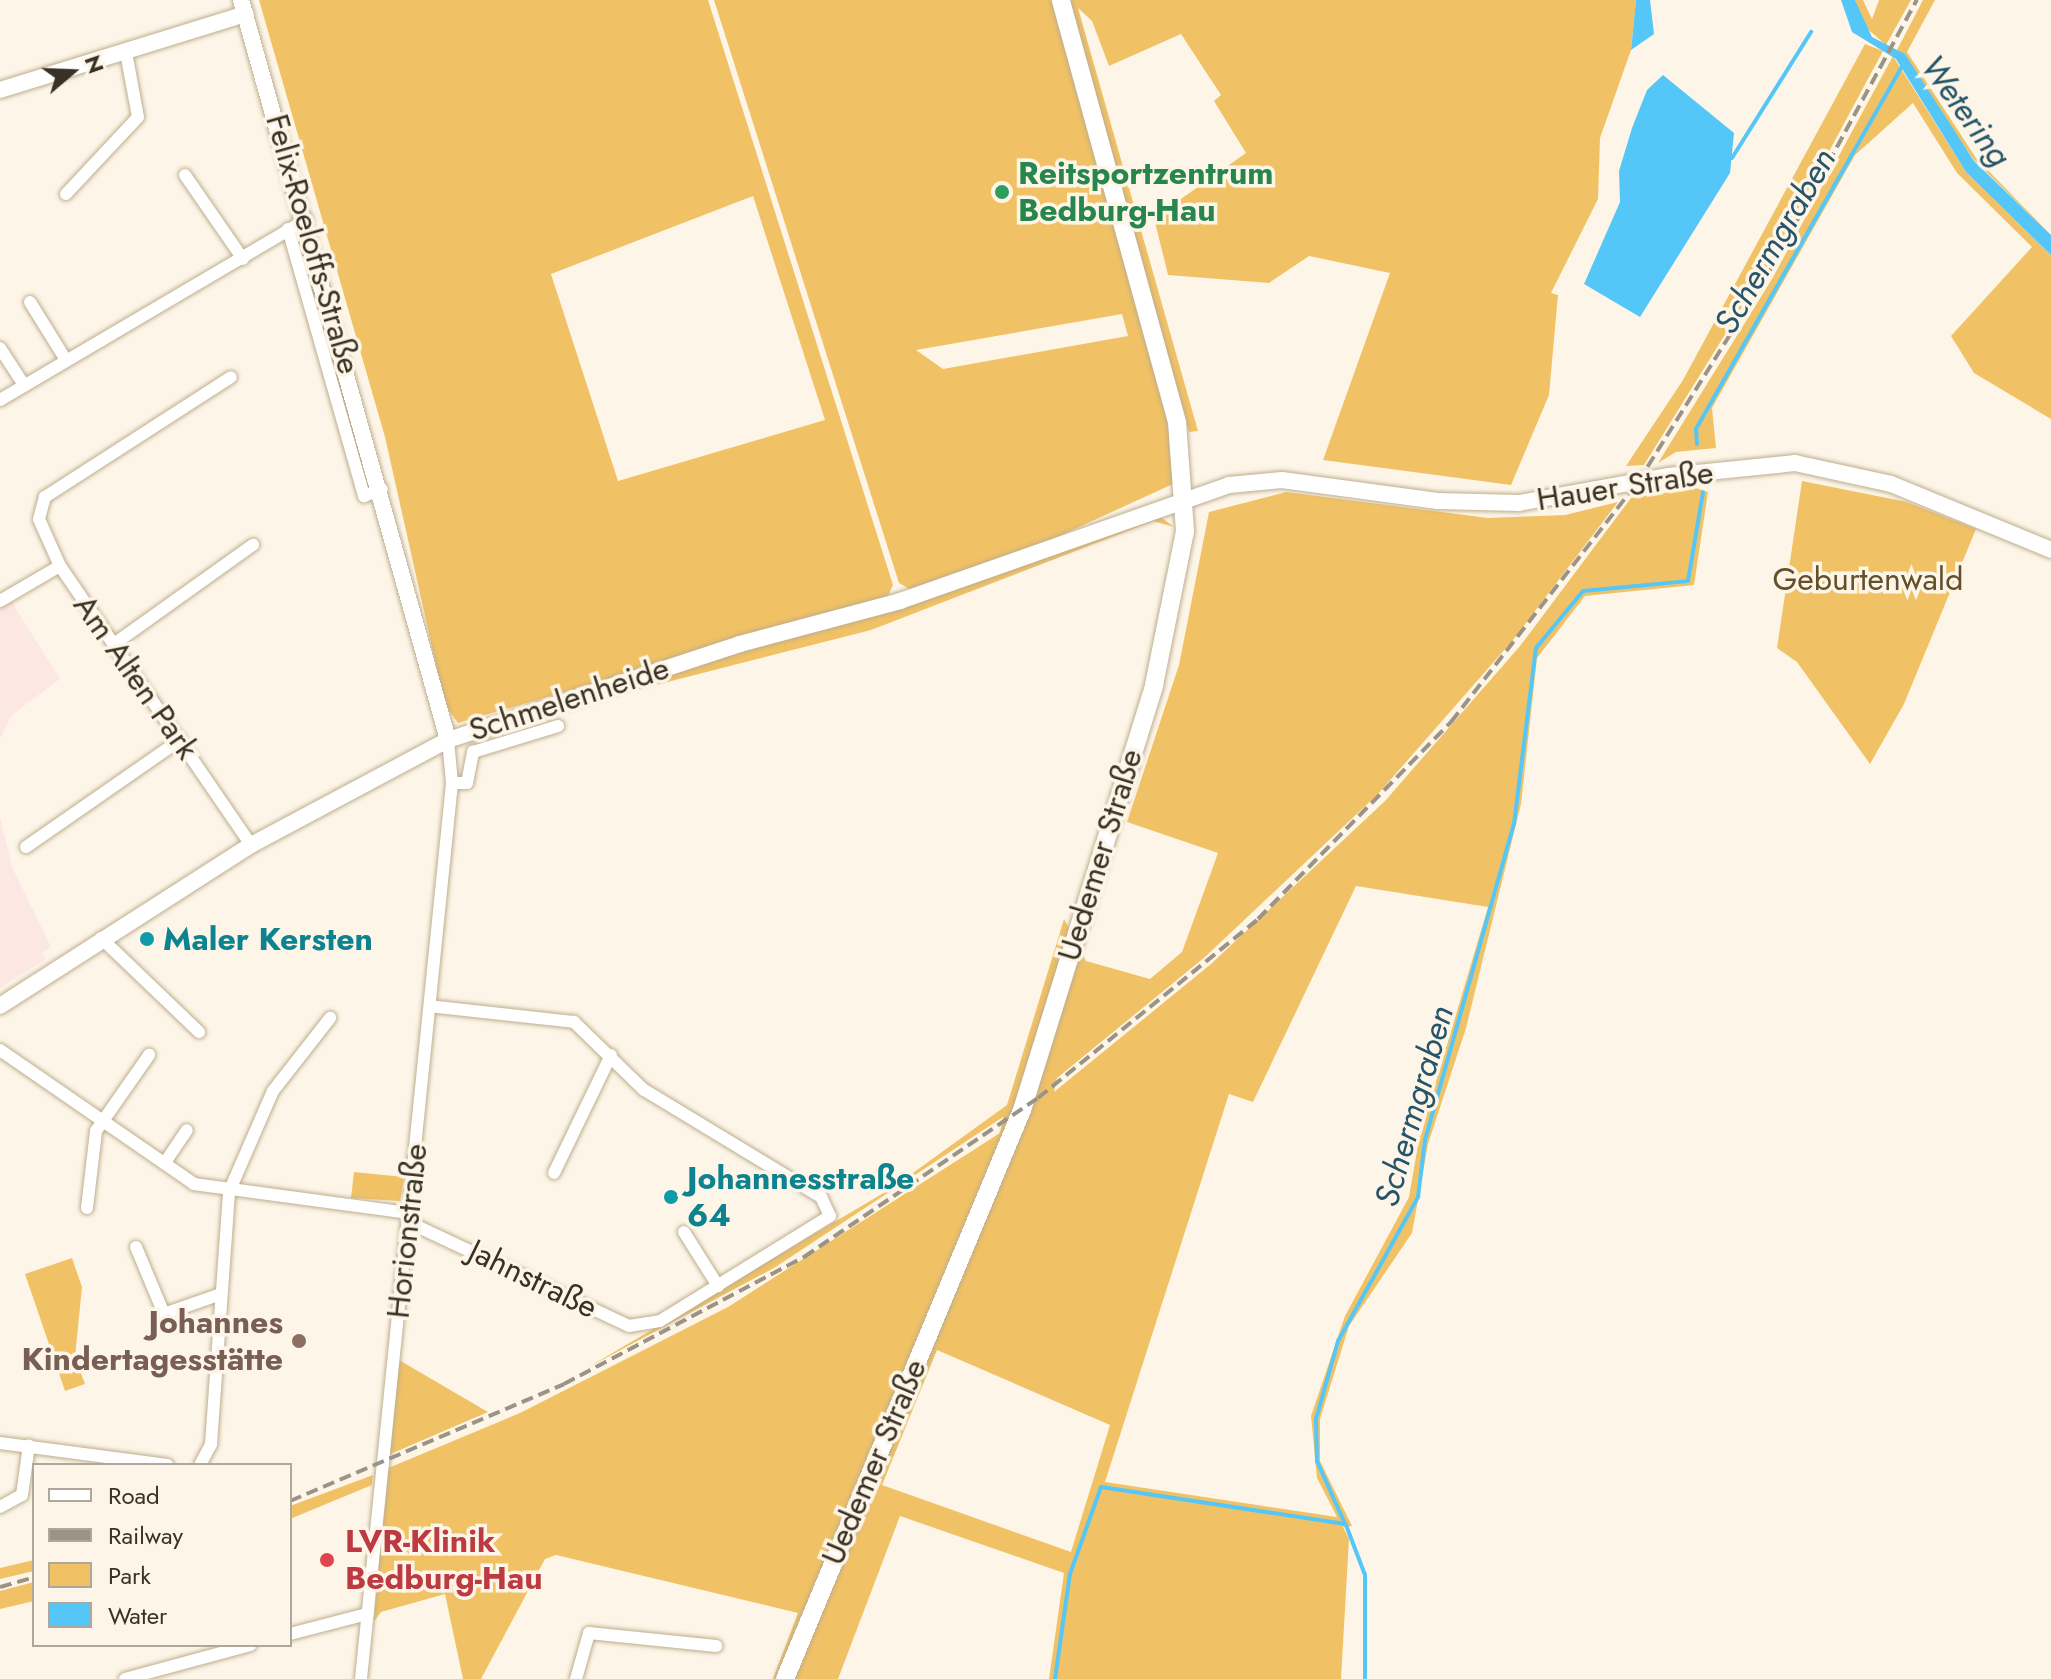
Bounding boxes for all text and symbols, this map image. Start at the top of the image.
north arrow [32,32,112,112]
water label: Wetering [1912,47,2020,175]
text: N [77,51,113,78]
street label: Felix-Roeloffs-Straße [258,110,368,378]
water label: Schermgraben [1706,141,1844,341]
place label: Reitsportzentrum Bedburg-Hau [1018,155,1274,230]
marker: Reitsportzentrum Bedburg-Hau [993,183,1011,201]
street label: Hauer Straße [1534,453,1716,519]
park label: Geburtenwald [1773,560,1963,598]
street label: Am Alten Park [65,587,207,767]
street label: Schmelenheide [464,649,674,749]
street label: Uedemer Straße [1050,744,1150,966]
place label: Maler Kersten [163,920,373,958]
marker: Maler Kersten [138,930,156,948]
water label: Schermgraben [1366,1001,1462,1211]
street label: Horionstraße [379,1142,435,1320]
place label: Johannesstraße 64 [687,1160,914,1235]
marker: Johannesstraße 64 [662,1188,680,1206]
street label: Jahnstraße [462,1231,604,1327]
place label: Johannes Kindertagesstätte [21,1304,283,1379]
marker: Johannes Kindertagesstätte [290,1332,308,1350]
street label: Uedemer Straße [813,1354,935,1570]
legend [32,1463,292,1647]
text: Road [108,1478,160,1513]
text: Railway [108,1518,183,1553]
place label: LVR-Klinik Bedburg-Hau [345,1523,543,1598]
marker: LVR-Klinik Bedburg-Hau [316,1549,338,1571]
text: Park [108,1558,151,1593]
text: Water [108,1598,167,1633]

